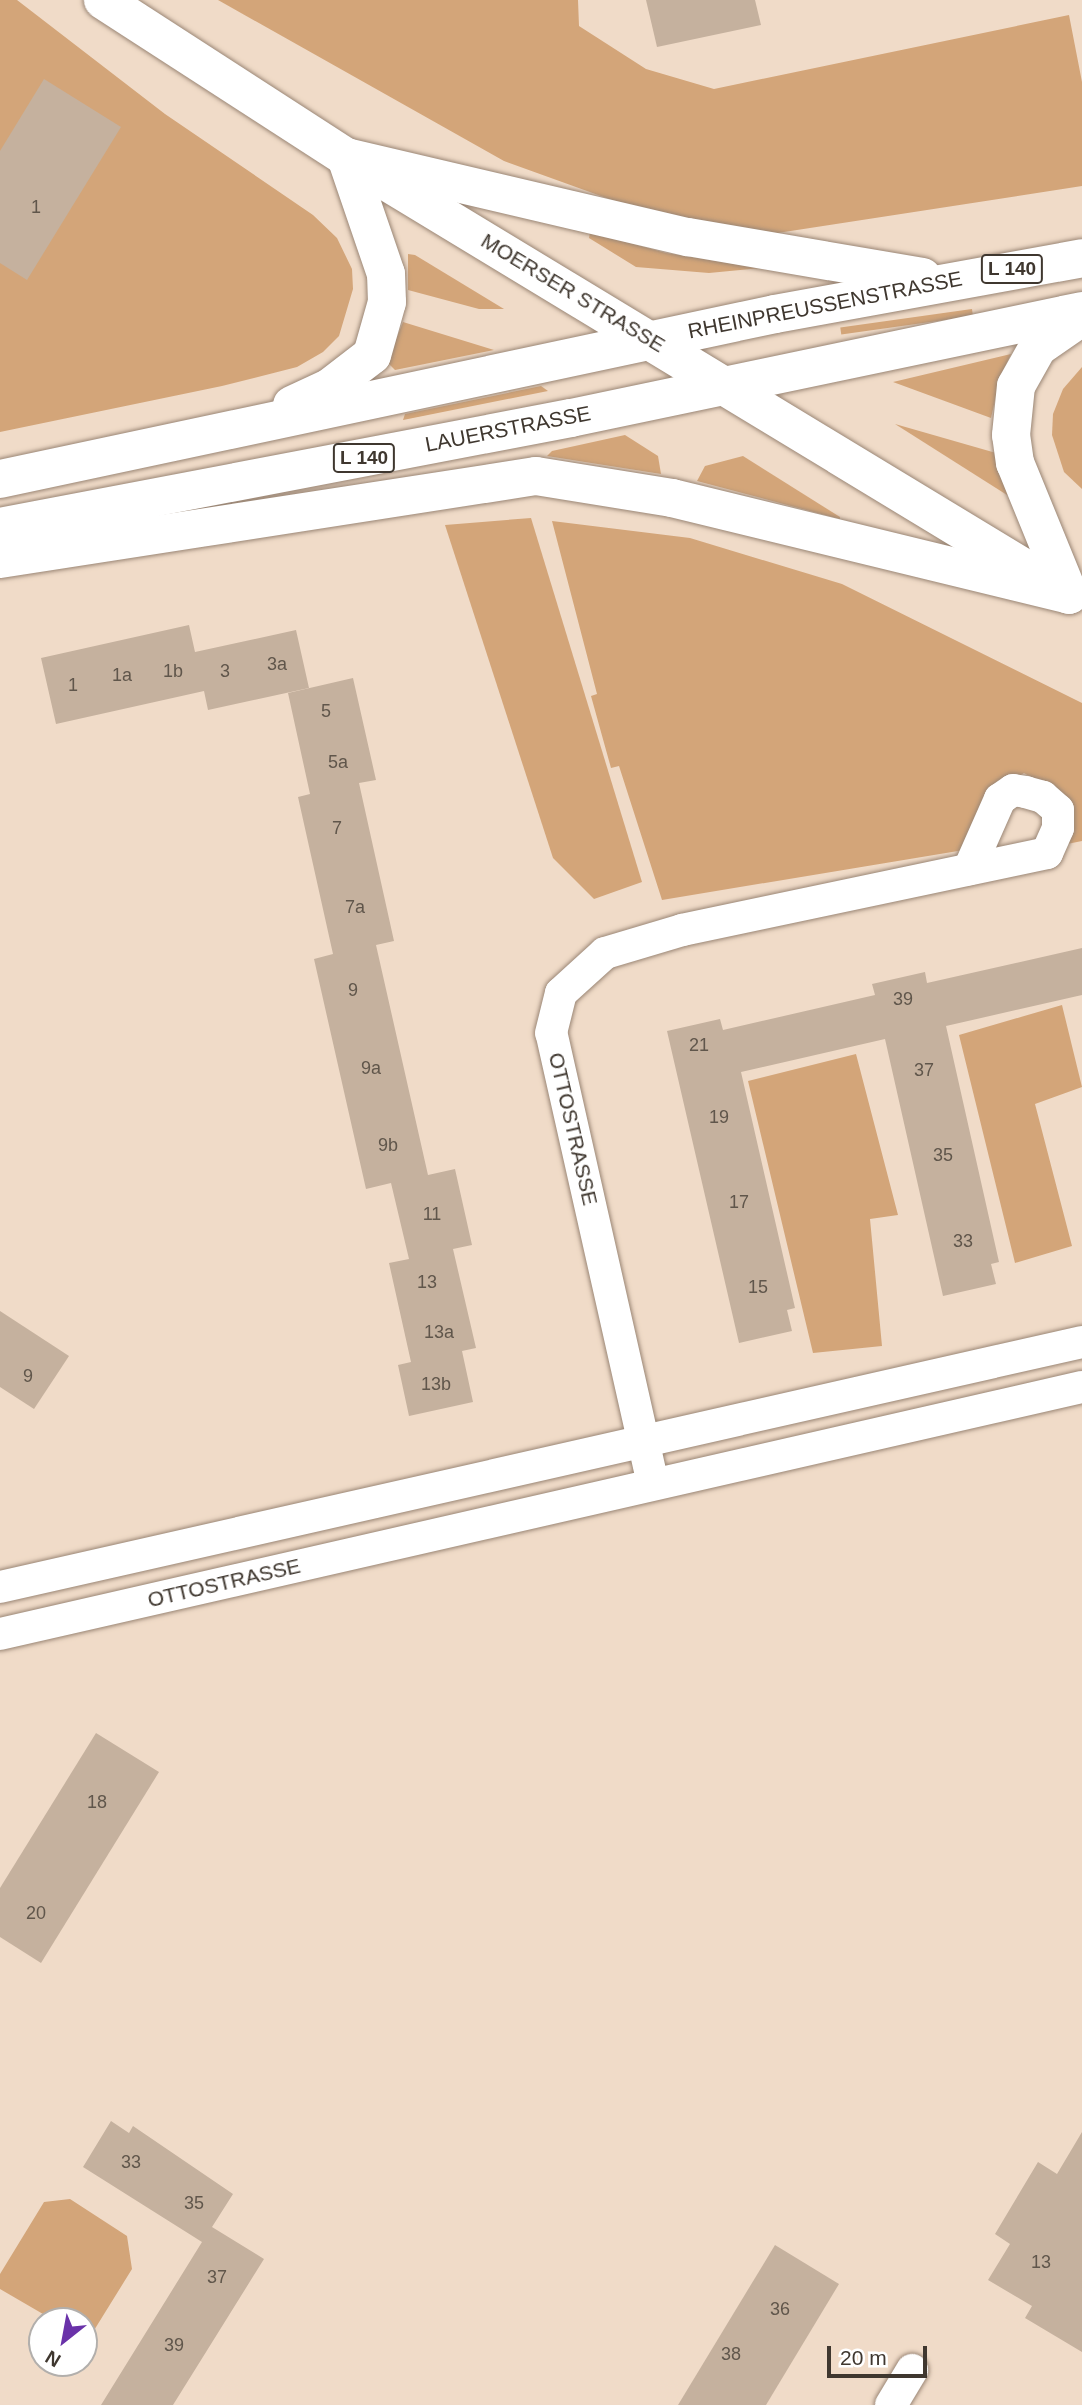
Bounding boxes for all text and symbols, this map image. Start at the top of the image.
house number: 1 [31,196,41,218]
street label: MOERSER STRASSE [476,228,670,358]
road number: L 140 [981,254,1044,284]
street label: RHEINPREUSSENSTRASSE [686,266,964,344]
street label: LAUERSTRASSE [423,401,593,457]
road number: L 140 [332,442,396,474]
house number: 3a [267,653,287,675]
house number: 1b [163,660,183,682]
house number: 3 [220,660,230,682]
house number: 1a [112,664,132,686]
house number: 1 [68,674,78,696]
house number: 5 [321,700,331,722]
house number: 5a [328,751,348,773]
house number: 7 [332,817,342,839]
house number: 7a [345,896,365,918]
house number: 9 [348,979,358,1001]
house number: 39 [893,988,913,1010]
house number: 21 [689,1034,709,1056]
street label: OTTOSTRASSE [543,1050,603,1208]
house number: 9a [361,1057,381,1079]
house number: 37 [914,1059,934,1081]
house number: 19 [709,1106,729,1128]
house number: 9b [378,1134,398,1156]
house number: 35 [933,1144,953,1166]
house number: 17 [729,1191,749,1213]
house number: 11 [423,1203,441,1225]
house number: 33 [953,1230,973,1252]
house number: 13 [417,1271,437,1293]
house number: 15 [748,1276,768,1298]
house number: 13a [424,1321,454,1343]
house number: 9 [23,1365,33,1387]
house number: 13b [421,1373,451,1395]
street label: OTTOSTRASSE [145,1553,303,1613]
house number: 18 [87,1791,107,1813]
house number: 20 [26,1902,46,1924]
house number: 33 [121,2151,141,2173]
house number: 35 [184,2192,204,2214]
house number: 13 [1031,2251,1051,2273]
house number: 37 [207,2266,227,2288]
house number: 36 [770,2298,790,2320]
north arrow [28,2307,98,2377]
scale bar [830,2332,930,2376]
house number: 39 [164,2334,184,2356]
house number: 38 [721,2343,741,2365]
text: N [42,2346,64,2371]
text: 20 m [840,2346,887,2369]

